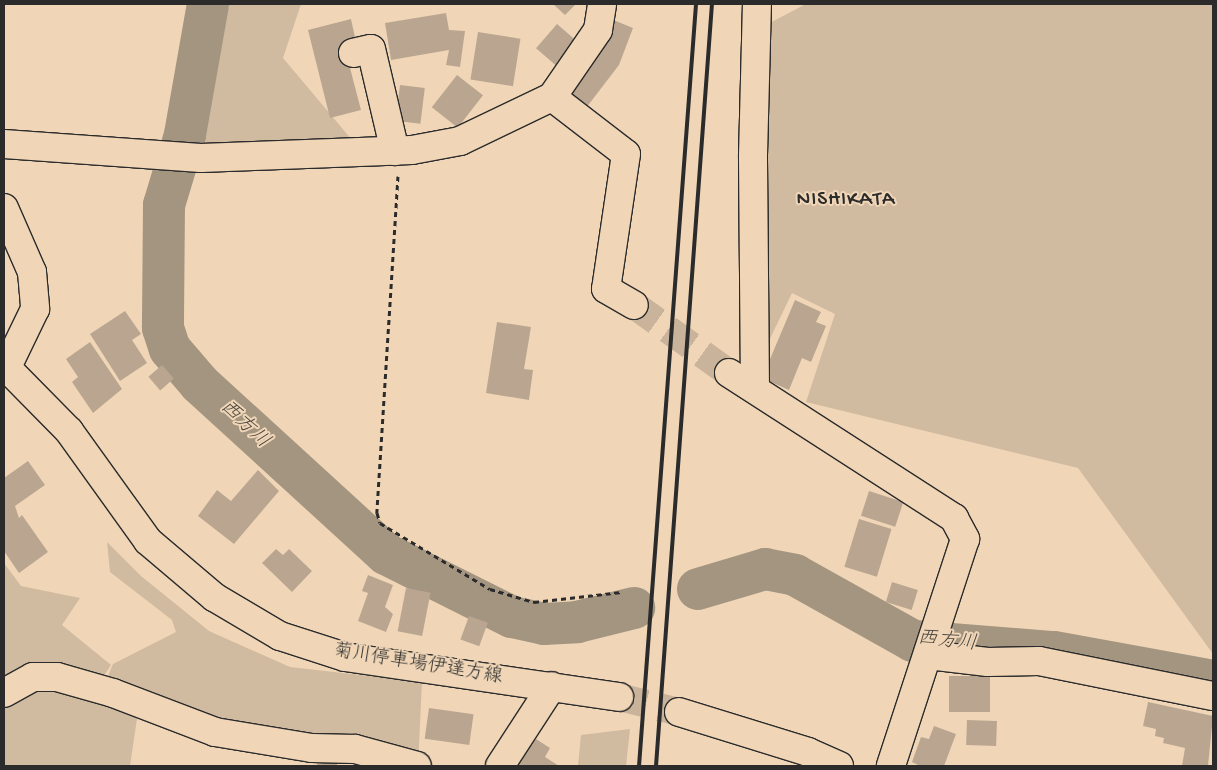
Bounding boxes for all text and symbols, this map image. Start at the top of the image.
district label: NISHIKATA [795,188,897,214]
water label: 西方川 [214,396,274,454]
water label: 西方川 [916,627,978,657]
street label: 菊川停車場伊達方線 [332,640,504,690]

